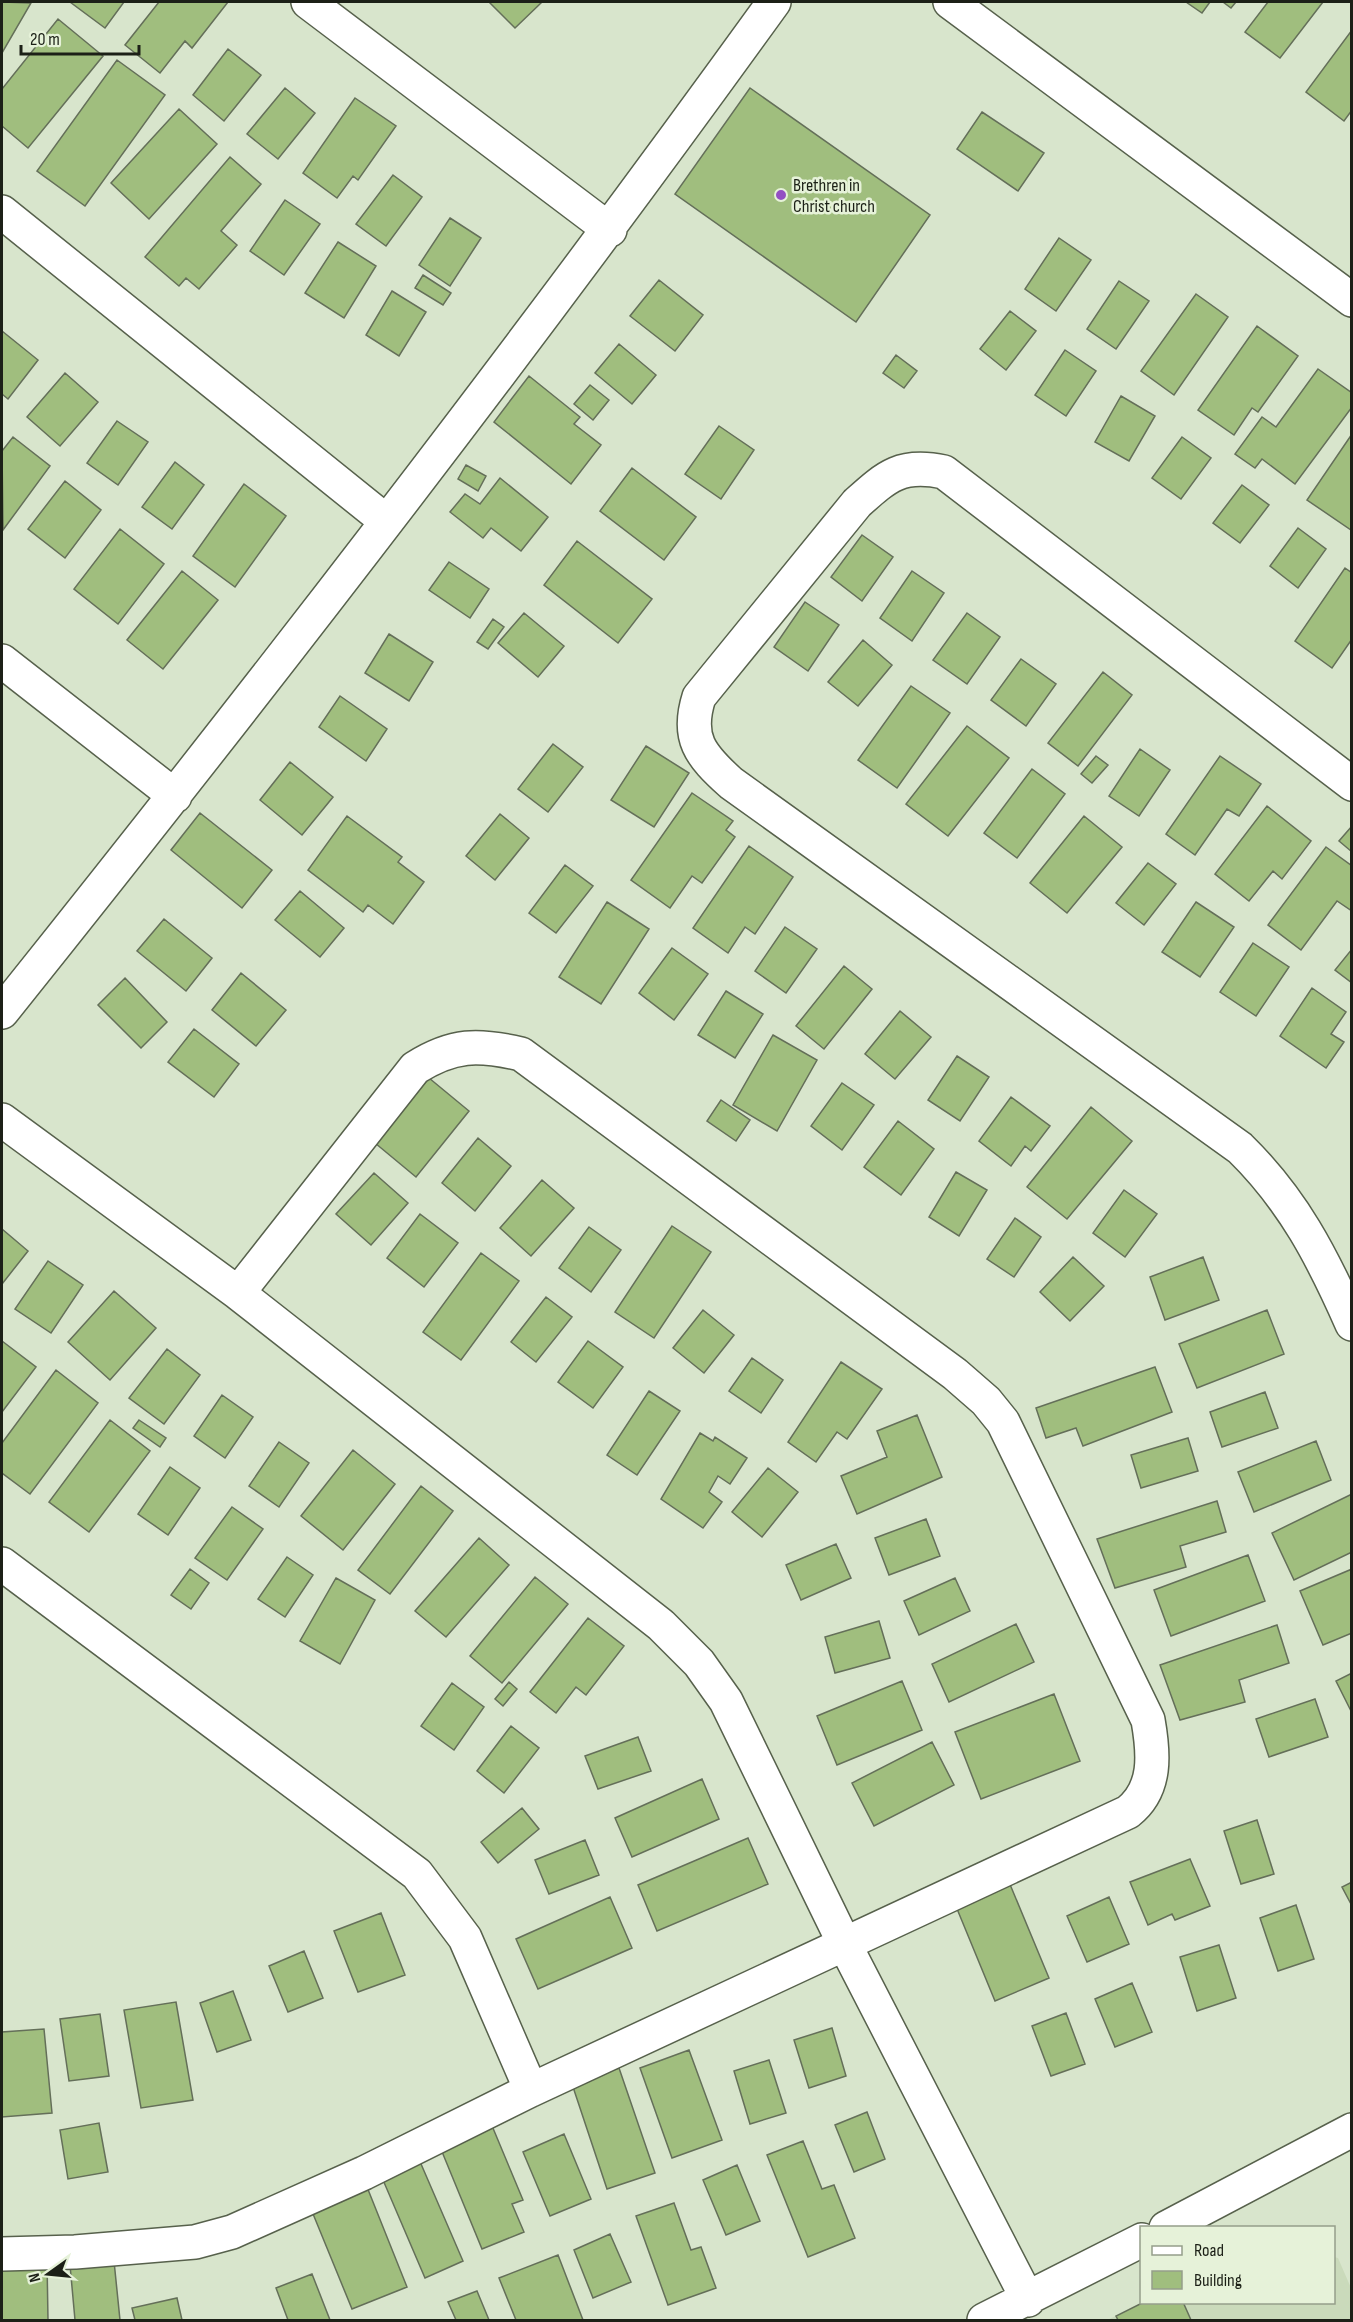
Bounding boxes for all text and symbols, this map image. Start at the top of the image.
scale bar [21,18,140,56]
text: 20 m [30,29,60,50]
place label: Brethren in Christ church [793,175,875,217]
marker: Brethren in Christ church [774,188,788,202]
legend [1140,2226,1335,2304]
text: Road [1194,2240,1224,2261]
north arrow [18,2244,78,2304]
text: Building [1194,2270,1242,2291]
text: N [25,2271,45,2284]

